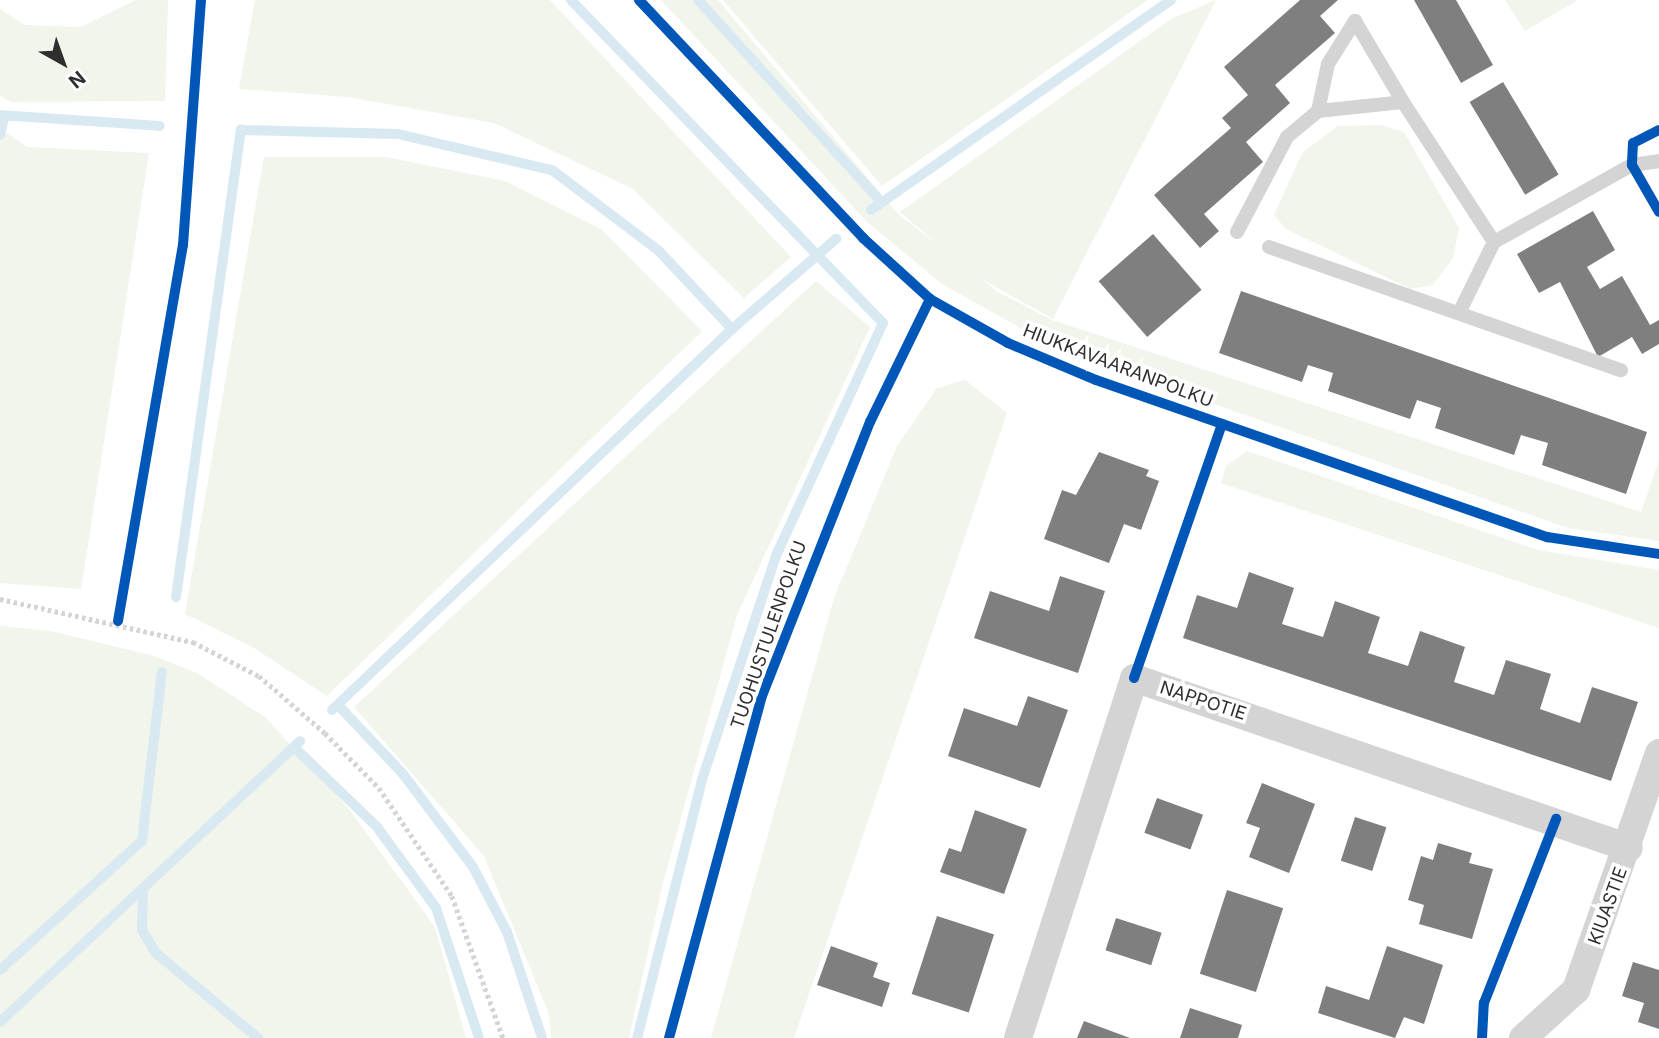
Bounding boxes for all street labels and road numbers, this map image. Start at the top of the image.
street label: HIUKKAVAARANPOLKU [1020,320,1216,412]
street label: TUOHUSTULENPOLKU [727,538,811,732]
street label: NAPPOTIE [1157,677,1249,725]
street label: KIUASTIE [1584,864,1632,948]

